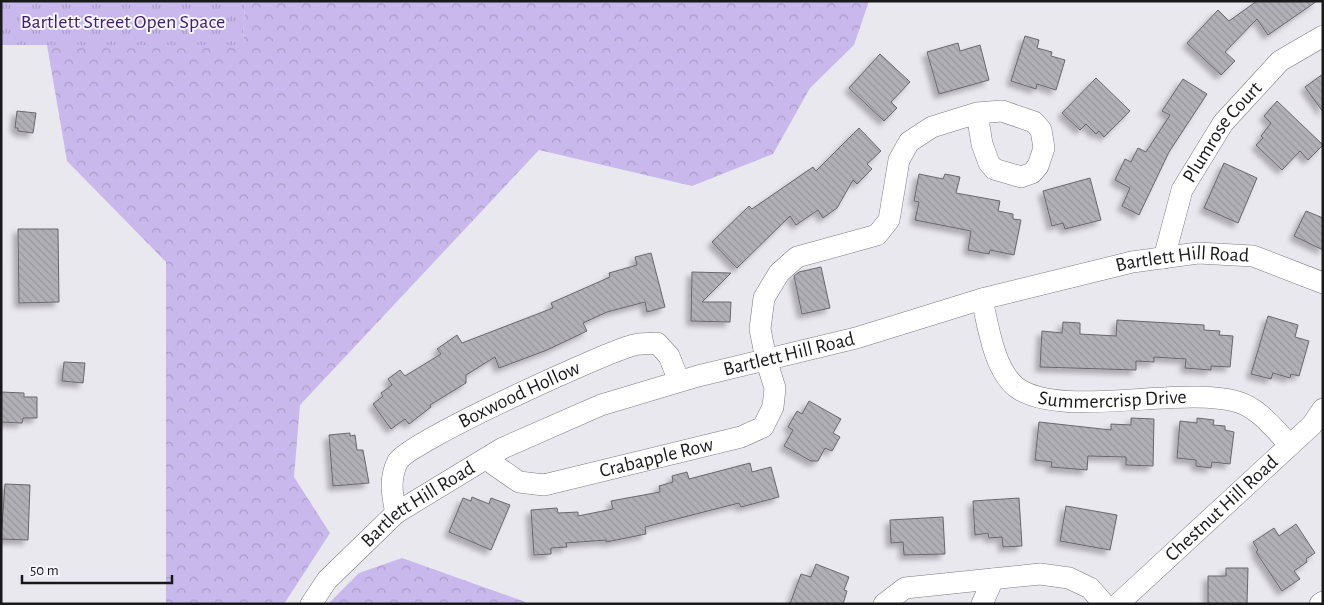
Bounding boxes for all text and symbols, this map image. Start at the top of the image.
park label: Bartlett Street Open Space [21,12,225,32]
street label: Plumrose Court [1179,77,1266,186]
street label: Bartlett Hill Road [1113,243,1250,276]
street label: Bartlett Hill Road [721,329,857,380]
street label: Boxwood Hollow [455,357,583,432]
street label: Summercrisp Drive [1036,387,1187,412]
street label: Crabapple Row [597,434,716,481]
street label: Chestnut Hill Road [1161,452,1282,565]
street label: Bartlett Hill Road [357,458,478,551]
scale bar [22,552,172,584]
text: 50 m [30,563,59,578]

